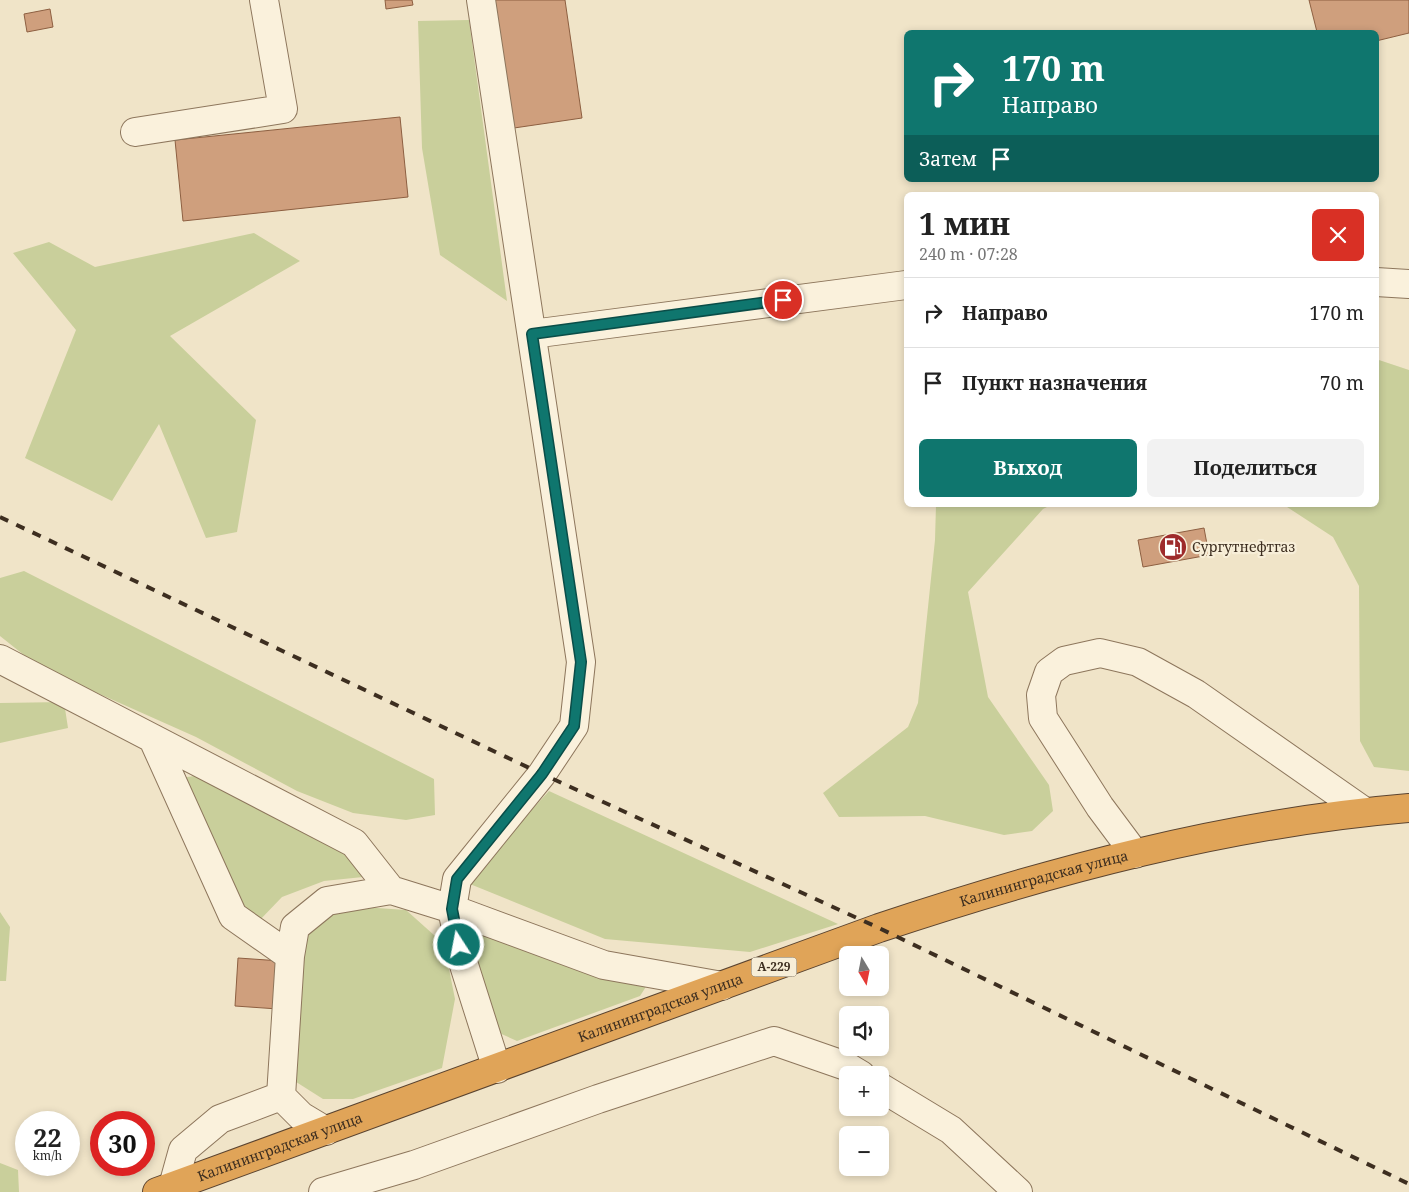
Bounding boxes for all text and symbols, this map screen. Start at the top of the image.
text: 170 m [1002,44,1105,91]
icon: right [919,50,984,115]
text: Направо [1002,89,1098,119]
icon: arrive [987,145,1015,173]
text: Затем [919,146,977,172]
text: 1 мин [919,203,1010,244]
button: close [1312,209,1364,261]
text: 240 m · 07:28 [919,243,1018,265]
pin [762,279,804,321]
icon: arrive [769,286,797,314]
icon: right [919,299,947,327]
text: Направо [962,300,1048,326]
text: 170 m [1309,300,1364,326]
icon: arrive [919,369,947,397]
text: Пункт назначения [962,370,1147,396]
text: 70 m [1320,370,1364,396]
button: Выход [919,439,1137,497]
button: Поделиться [1147,439,1364,497]
fuel station icon: Сургутнефтгаз [1158,532,1188,562]
place label: Сургутнефтгаз [1192,537,1296,556]
street label: Калининградская улица [957,845,1130,911]
position arrow [432,918,484,970]
north arrow [839,946,889,996]
map controls [839,946,889,1176]
road number: А-229 [752,958,796,976]
street label: Калининградская улица [575,969,745,1046]
button: sound [839,1006,889,1056]
button: + [839,1066,889,1116]
street label: Калининградская улица [195,1108,365,1185]
speed limit sign: 30 [90,1111,155,1176]
text: 22 [33,1120,62,1154]
button: − [839,1126,889,1176]
text: km/h [33,1147,62,1164]

